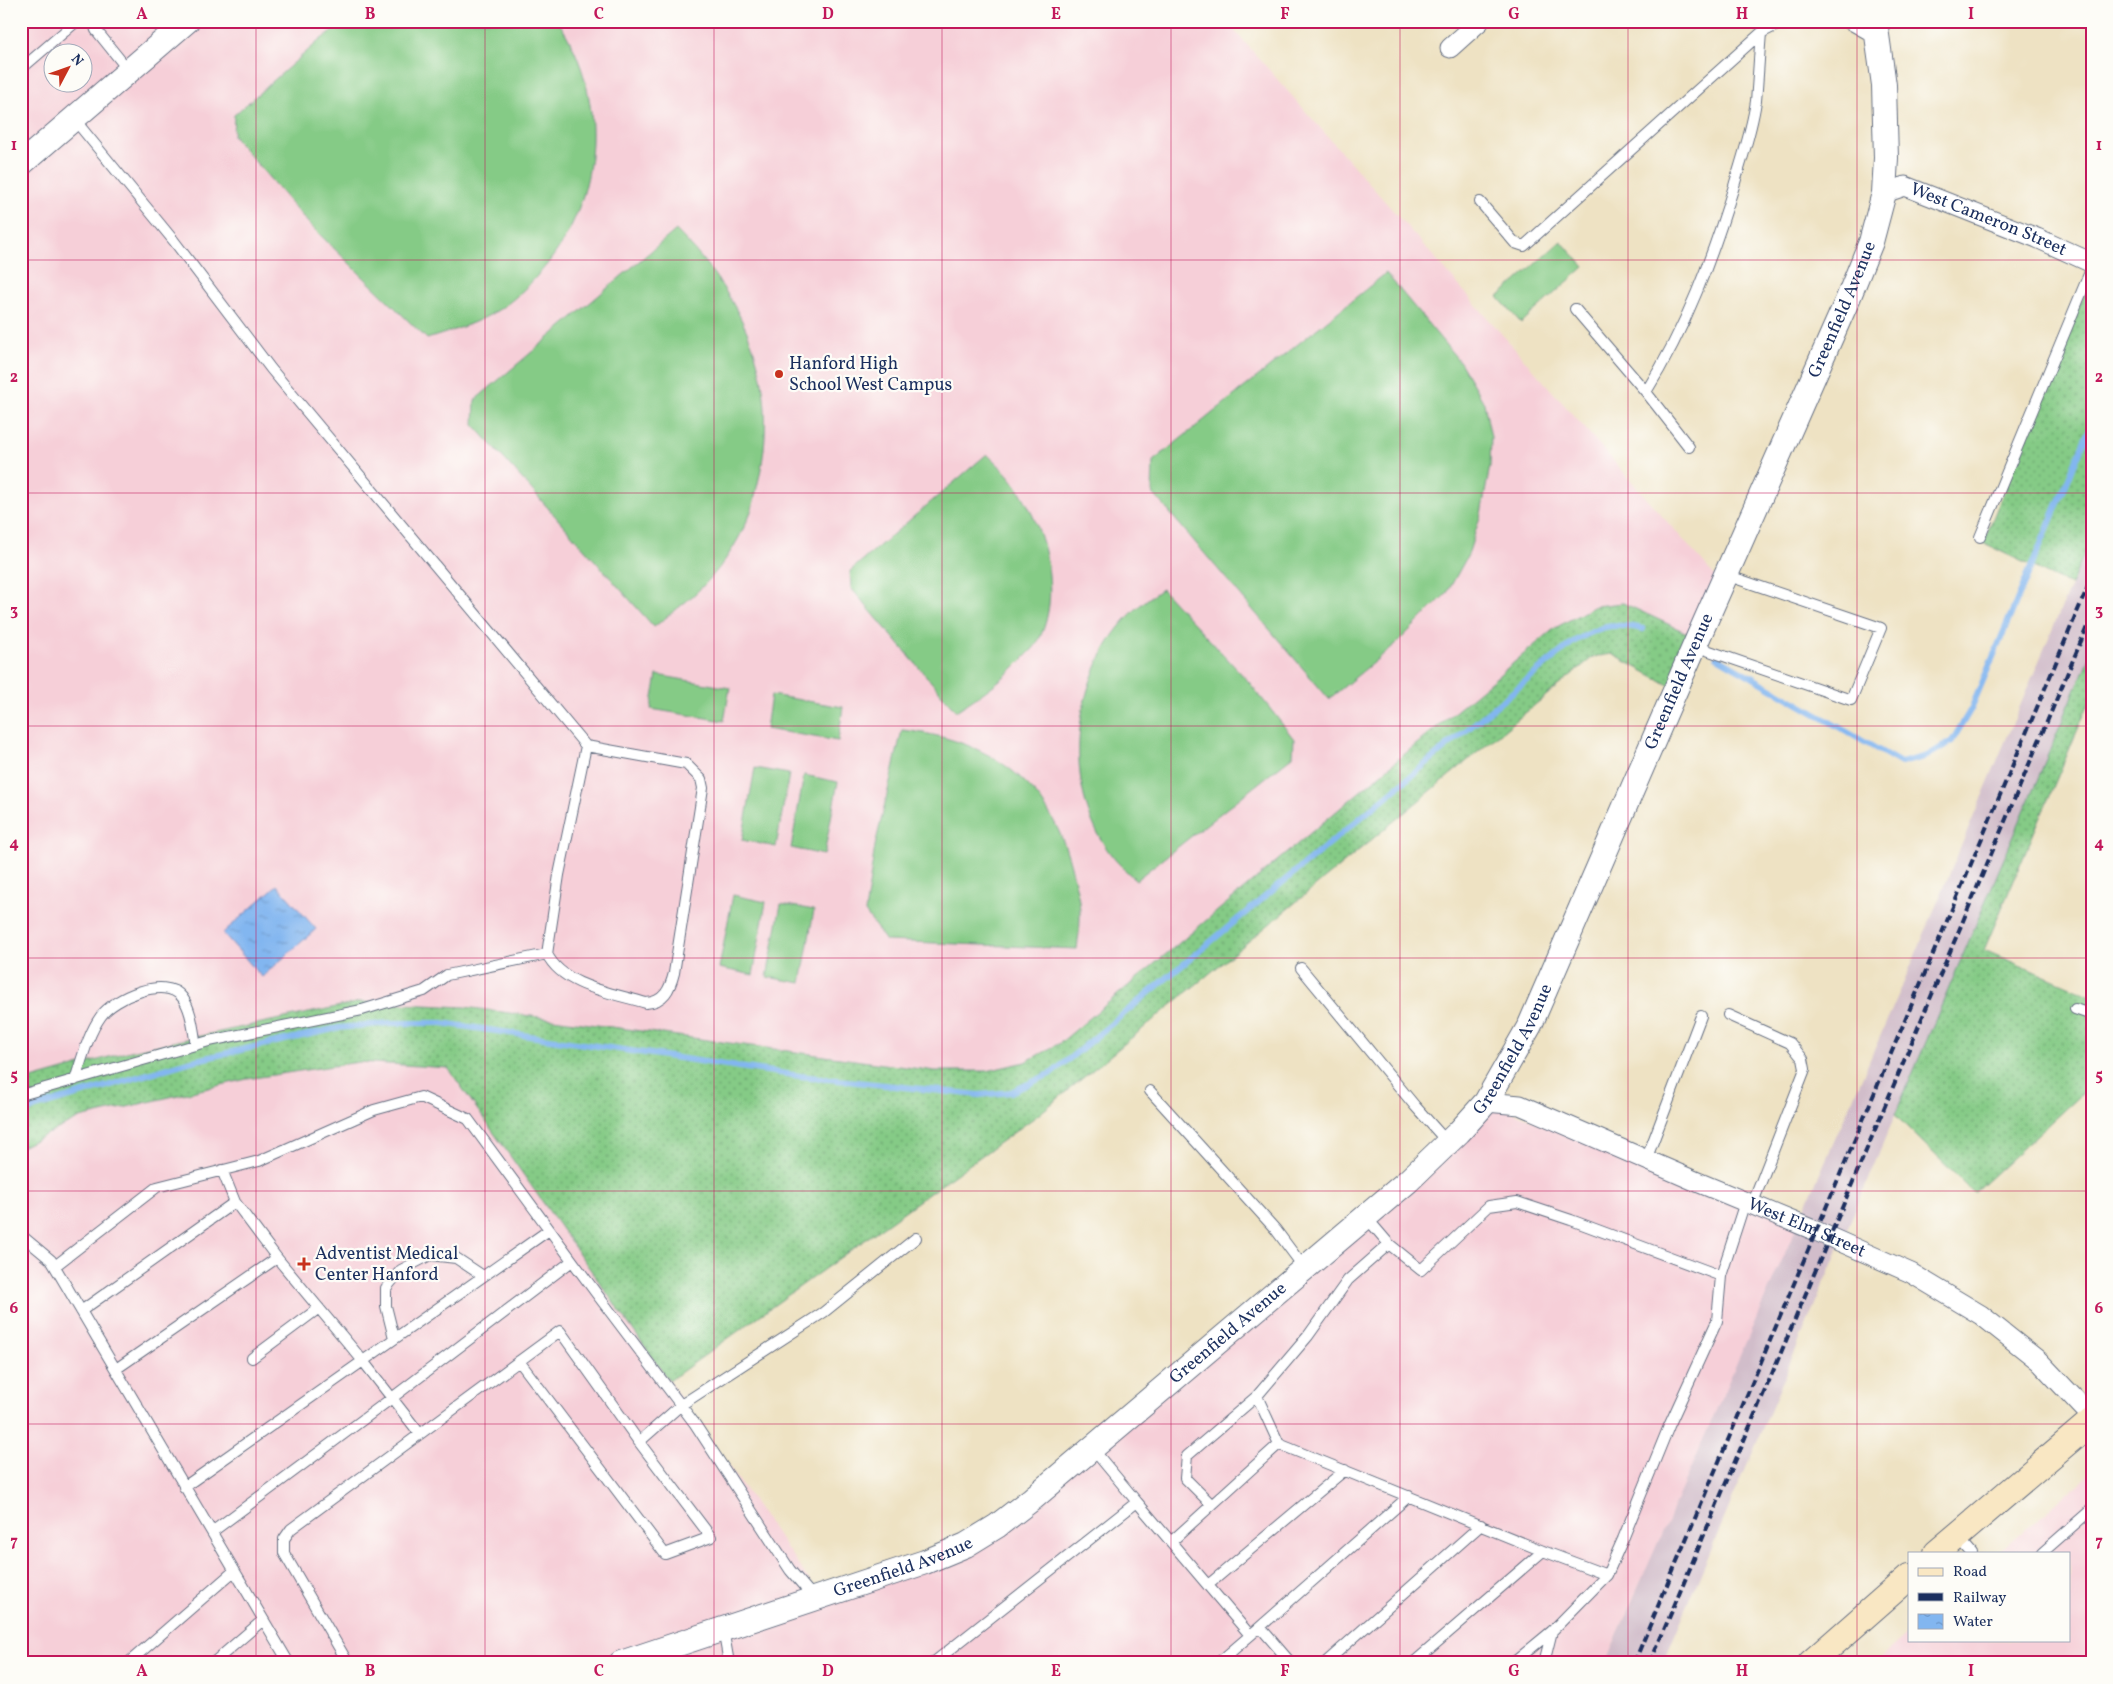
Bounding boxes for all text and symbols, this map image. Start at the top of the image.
text: A [136,4,148,26]
text: B [365,4,376,26]
text: C [594,4,604,26]
text: D [822,4,834,26]
text: E [1051,4,1061,26]
text: F [1280,4,1290,26]
text: G [1508,4,1520,26]
text: H [1736,4,1748,26]
text: I [1968,4,1974,26]
north arrow [42,42,92,92]
text: N [66,50,87,71]
text: 1 [11,135,17,157]
text: 1 [2096,135,2102,157]
street label: West Cameron Street [1906,177,2071,262]
street label: Greenfield Avenue [1802,238,1882,382]
place label: Hanford High School West Campus [789,352,952,398]
text: 2 [10,367,18,389]
text: 2 [2095,367,2103,389]
marker: Hanford High School West Campus [773,368,785,380]
text: 3 [10,600,18,622]
text: 3 [2095,600,2103,622]
street label: Greenfield Avenue [1638,609,1720,754]
text: 4 [9,833,19,855]
text: 4 [2094,833,2104,855]
street label: Greenfield Avenue [1467,980,1559,1121]
text: 5 [10,1065,18,1087]
text: 5 [2095,1065,2103,1087]
street label: West Elm Street [1744,1192,1870,1264]
place label: Adventist Medical Center Hanford [315,1242,458,1288]
marker: Adventist Medical Center Hanford [297,1257,311,1271]
street label: Greenfield Avenue [1164,1276,1292,1390]
text: 6 [10,1298,19,1320]
text: 6 [2095,1298,2104,1320]
text: 7 [10,1531,18,1553]
street label: Greenfield Avenue [830,1531,978,1604]
text: 7 [2095,1531,2103,1553]
legend [1908,1552,2070,1642]
text: Road [1953,1562,1987,1583]
text: Railway [1953,1588,2006,1609]
text: Water [1953,1612,1993,1633]
text: A [136,1661,148,1683]
text: B [365,1661,376,1683]
text: C [594,1661,604,1683]
text: D [822,1661,834,1683]
text: E [1051,1661,1061,1683]
text: F [1280,1661,1290,1683]
text: G [1508,1661,1520,1683]
text: H [1736,1661,1748,1683]
text: I [1968,1661,1974,1683]

